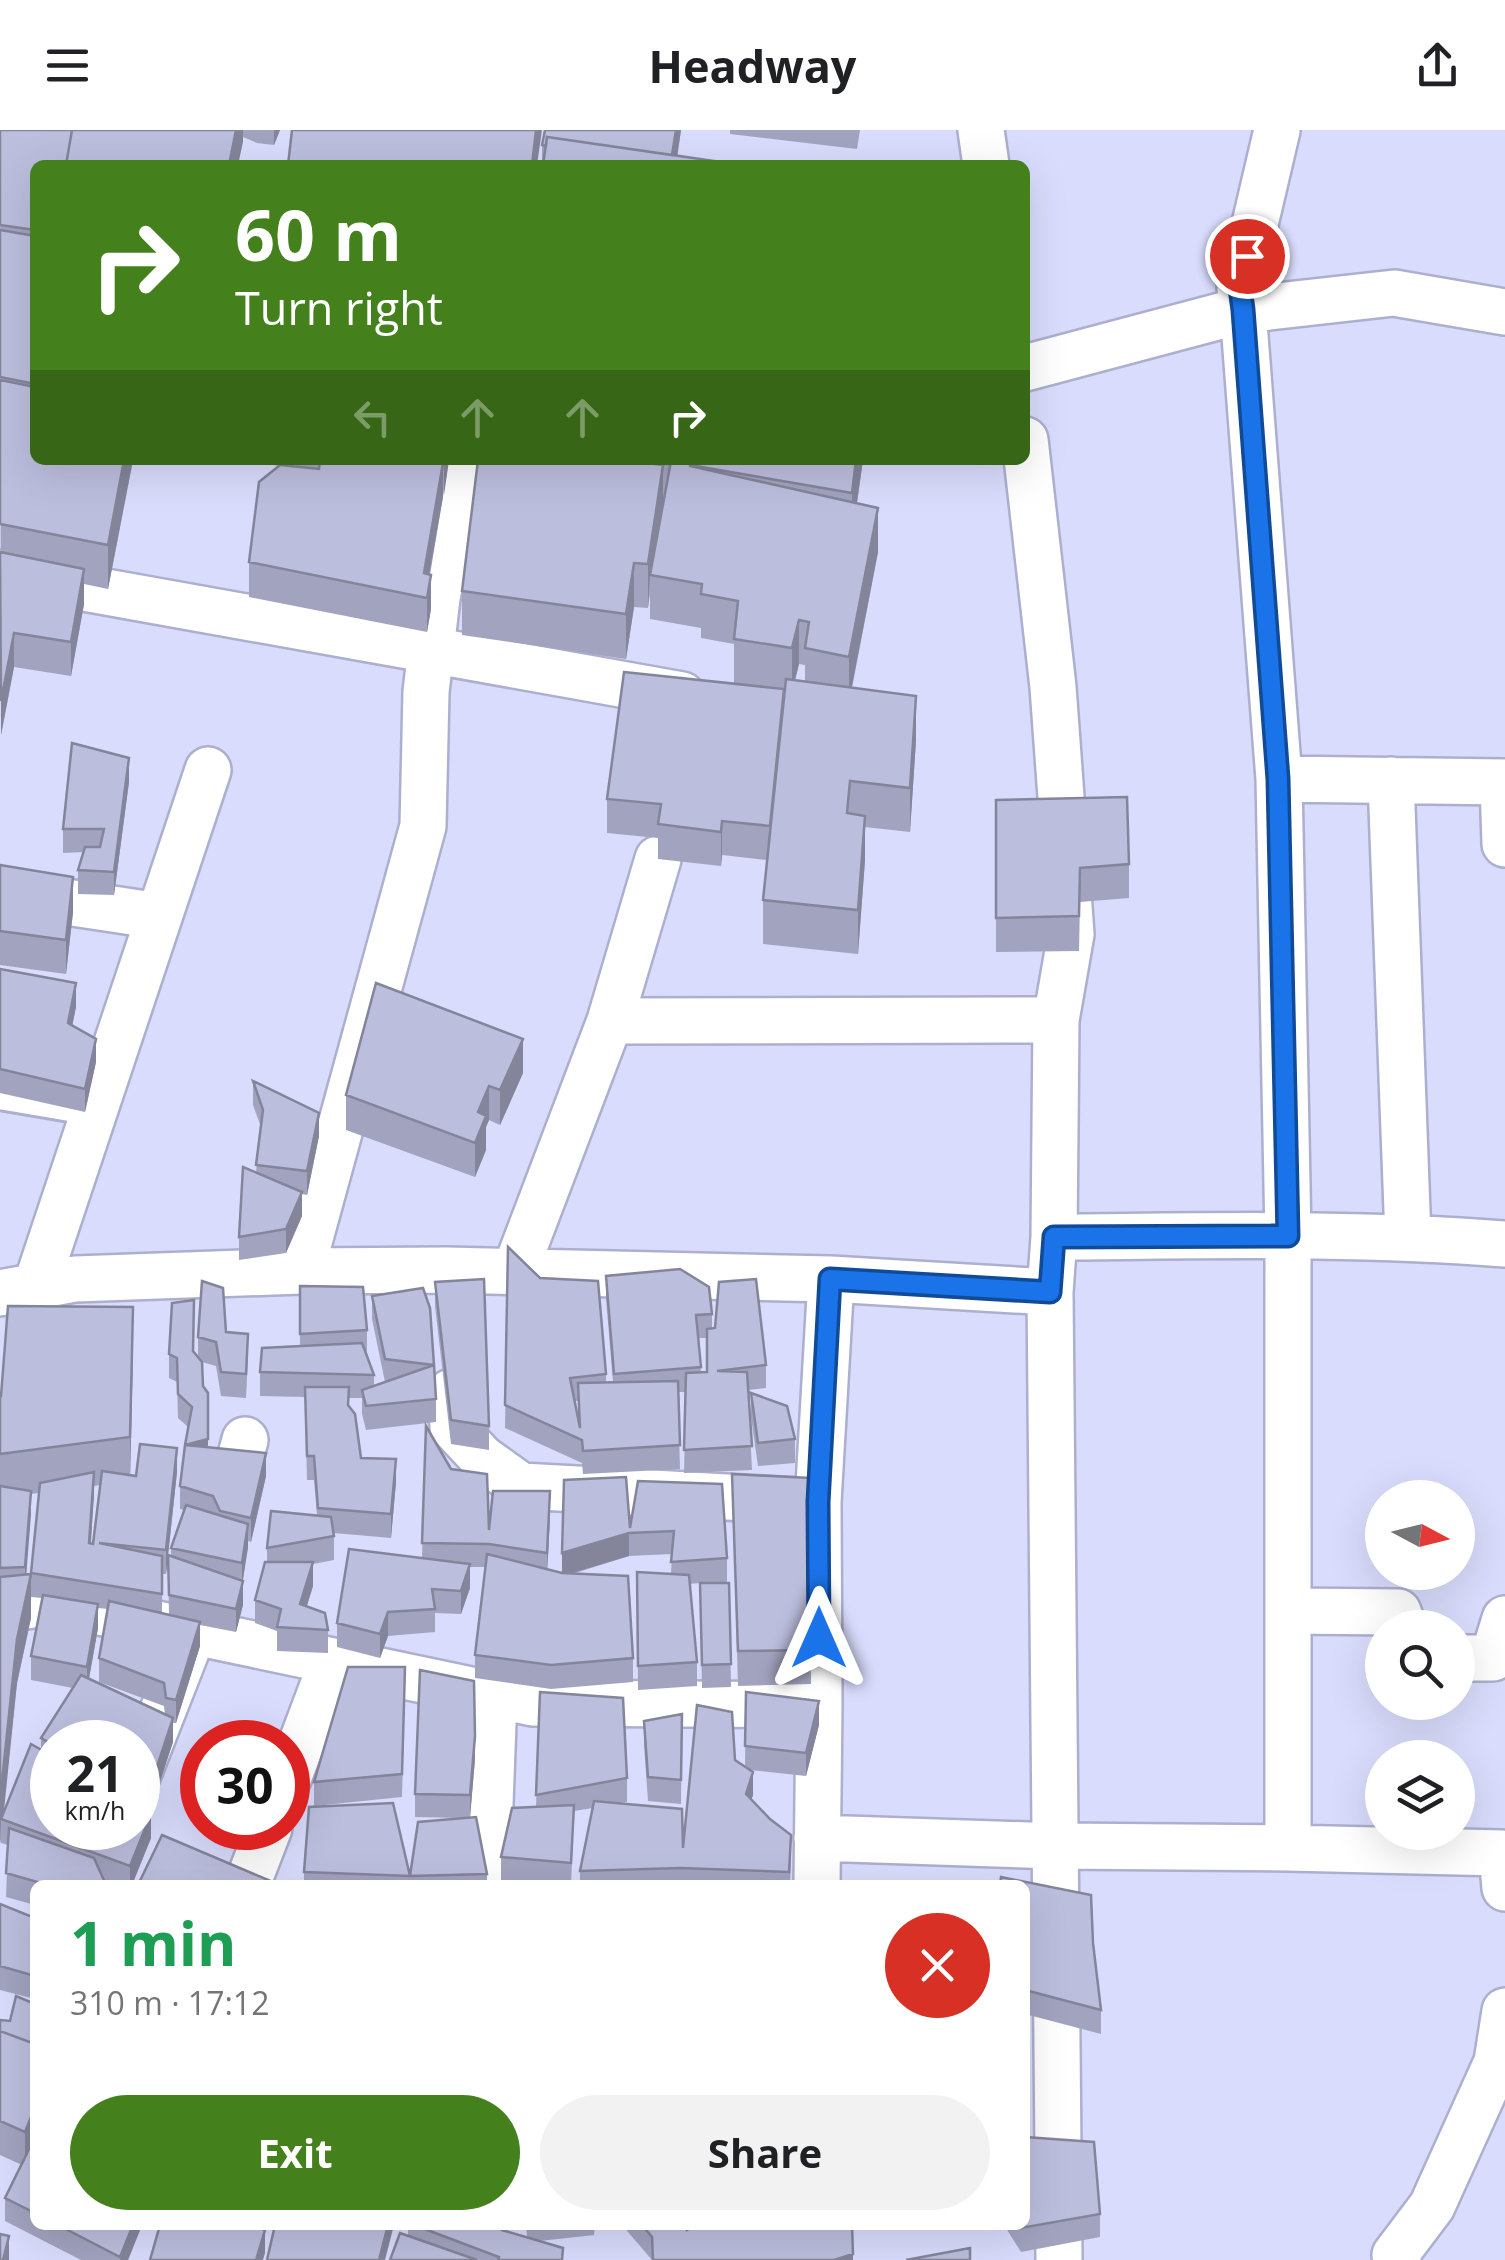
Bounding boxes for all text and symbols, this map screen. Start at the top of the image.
text: Headway [649,35,856,96]
icon: menu [40,38,95,93]
icon: share [1410,38,1465,93]
text: 60 m [235,186,402,282]
icon: right [70,200,200,330]
pin [1205,214,1290,299]
icon: arrive [1220,229,1275,284]
text: Turn right [235,277,443,338]
icon: left [345,390,400,445]
icon: ahead [450,390,505,445]
icon: ahead [555,390,610,445]
icon: right [660,390,715,445]
north arrow [1365,1480,1475,1590]
map controls [1365,1480,1475,1850]
position arrow [767,1586,871,1690]
button: search [1365,1610,1475,1720]
speed limit sign: 30 [180,1720,310,1850]
text: 21 [66,1739,124,1807]
button: layers [1365,1740,1475,1850]
text: km/h [65,1793,125,1827]
text: 1 min [70,1902,237,1984]
button: close [885,1913,990,2018]
text: 310 m · 17:12 [70,1981,269,2024]
button: Exit [70,2095,520,2210]
button: Share [540,2095,990,2210]

